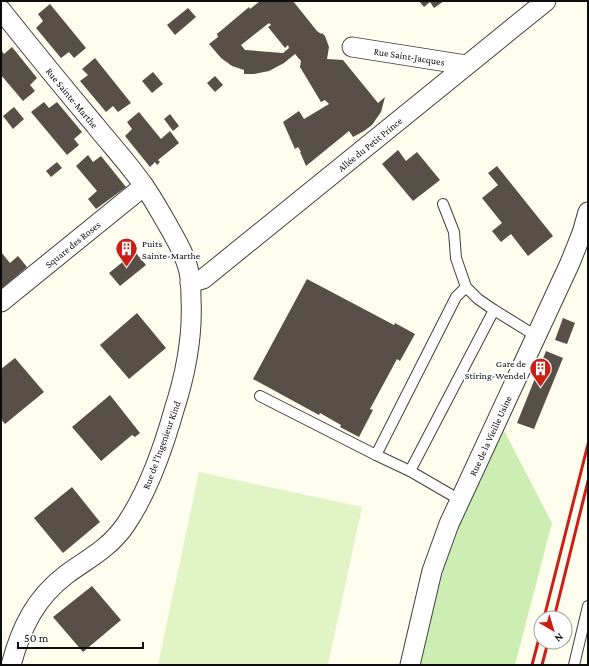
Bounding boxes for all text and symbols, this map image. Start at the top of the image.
street label: Rue Saint-Jacques [373,46,446,68]
street label: Rue Sainte-Marthe [44,65,101,131]
street label: Allée du Petit Prince [336,115,405,174]
street label: Square des Roses [43,219,103,270]
building icon: Puits Sainte-Marthe [114,236,140,269]
place label: Puits Sainte-Marthe [142,238,201,261]
building icon: Gare de Stiring-Wendel [528,356,554,389]
place label: Gare de Stiring-Wendel [465,358,527,381]
street label: Rue de la Vieille Usine [467,393,514,478]
street label: Rue de l'Ingenieur Kind [140,399,183,491]
north arrow [533,610,573,650]
scale bar [18,624,143,650]
text: 50 m [24,631,49,645]
text: N [552,631,566,645]

